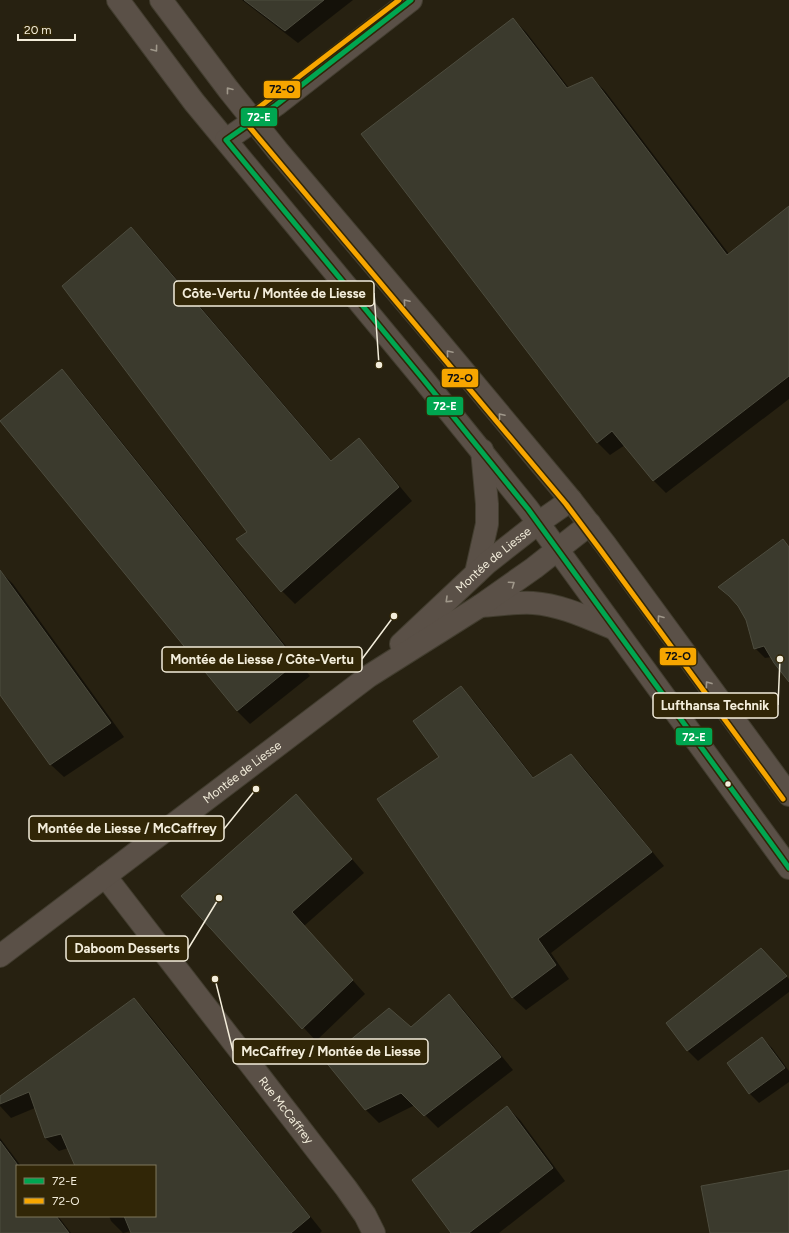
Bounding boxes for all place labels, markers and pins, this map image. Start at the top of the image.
callout: Côte-Vertu / Montée de Liesse [174,281,374,306]
callout: Montée de Liesse / Côte-Vertu [162,647,362,672]
callout: Lufthansa Technik [653,693,778,718]
unlabelled marker [723,779,733,789]
callout: Montée de Liesse / McCaffrey [29,816,224,841]
callout: Daboom Desserts [66,936,188,961]
callout: McCaffrey / Montée de Liesse [233,1039,428,1064]

